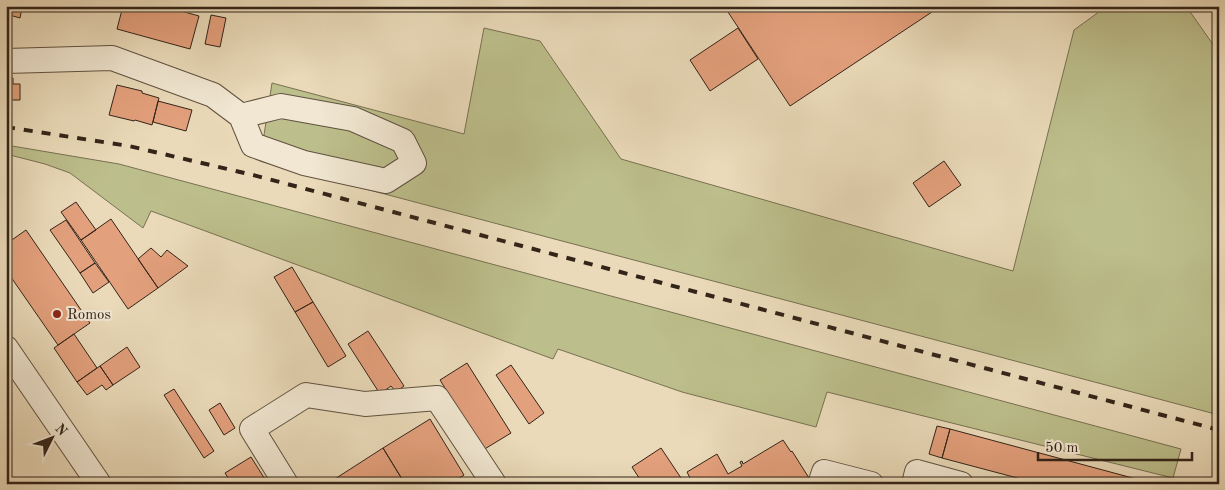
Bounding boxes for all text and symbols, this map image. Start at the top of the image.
marker: Romos [51,308,63,320]
place label: Romos [67,308,111,323]
north arrow [28,412,78,462]
text: N [52,421,70,439]
scale bar [1038,430,1191,462]
text: 50 m [1045,441,1079,456]

